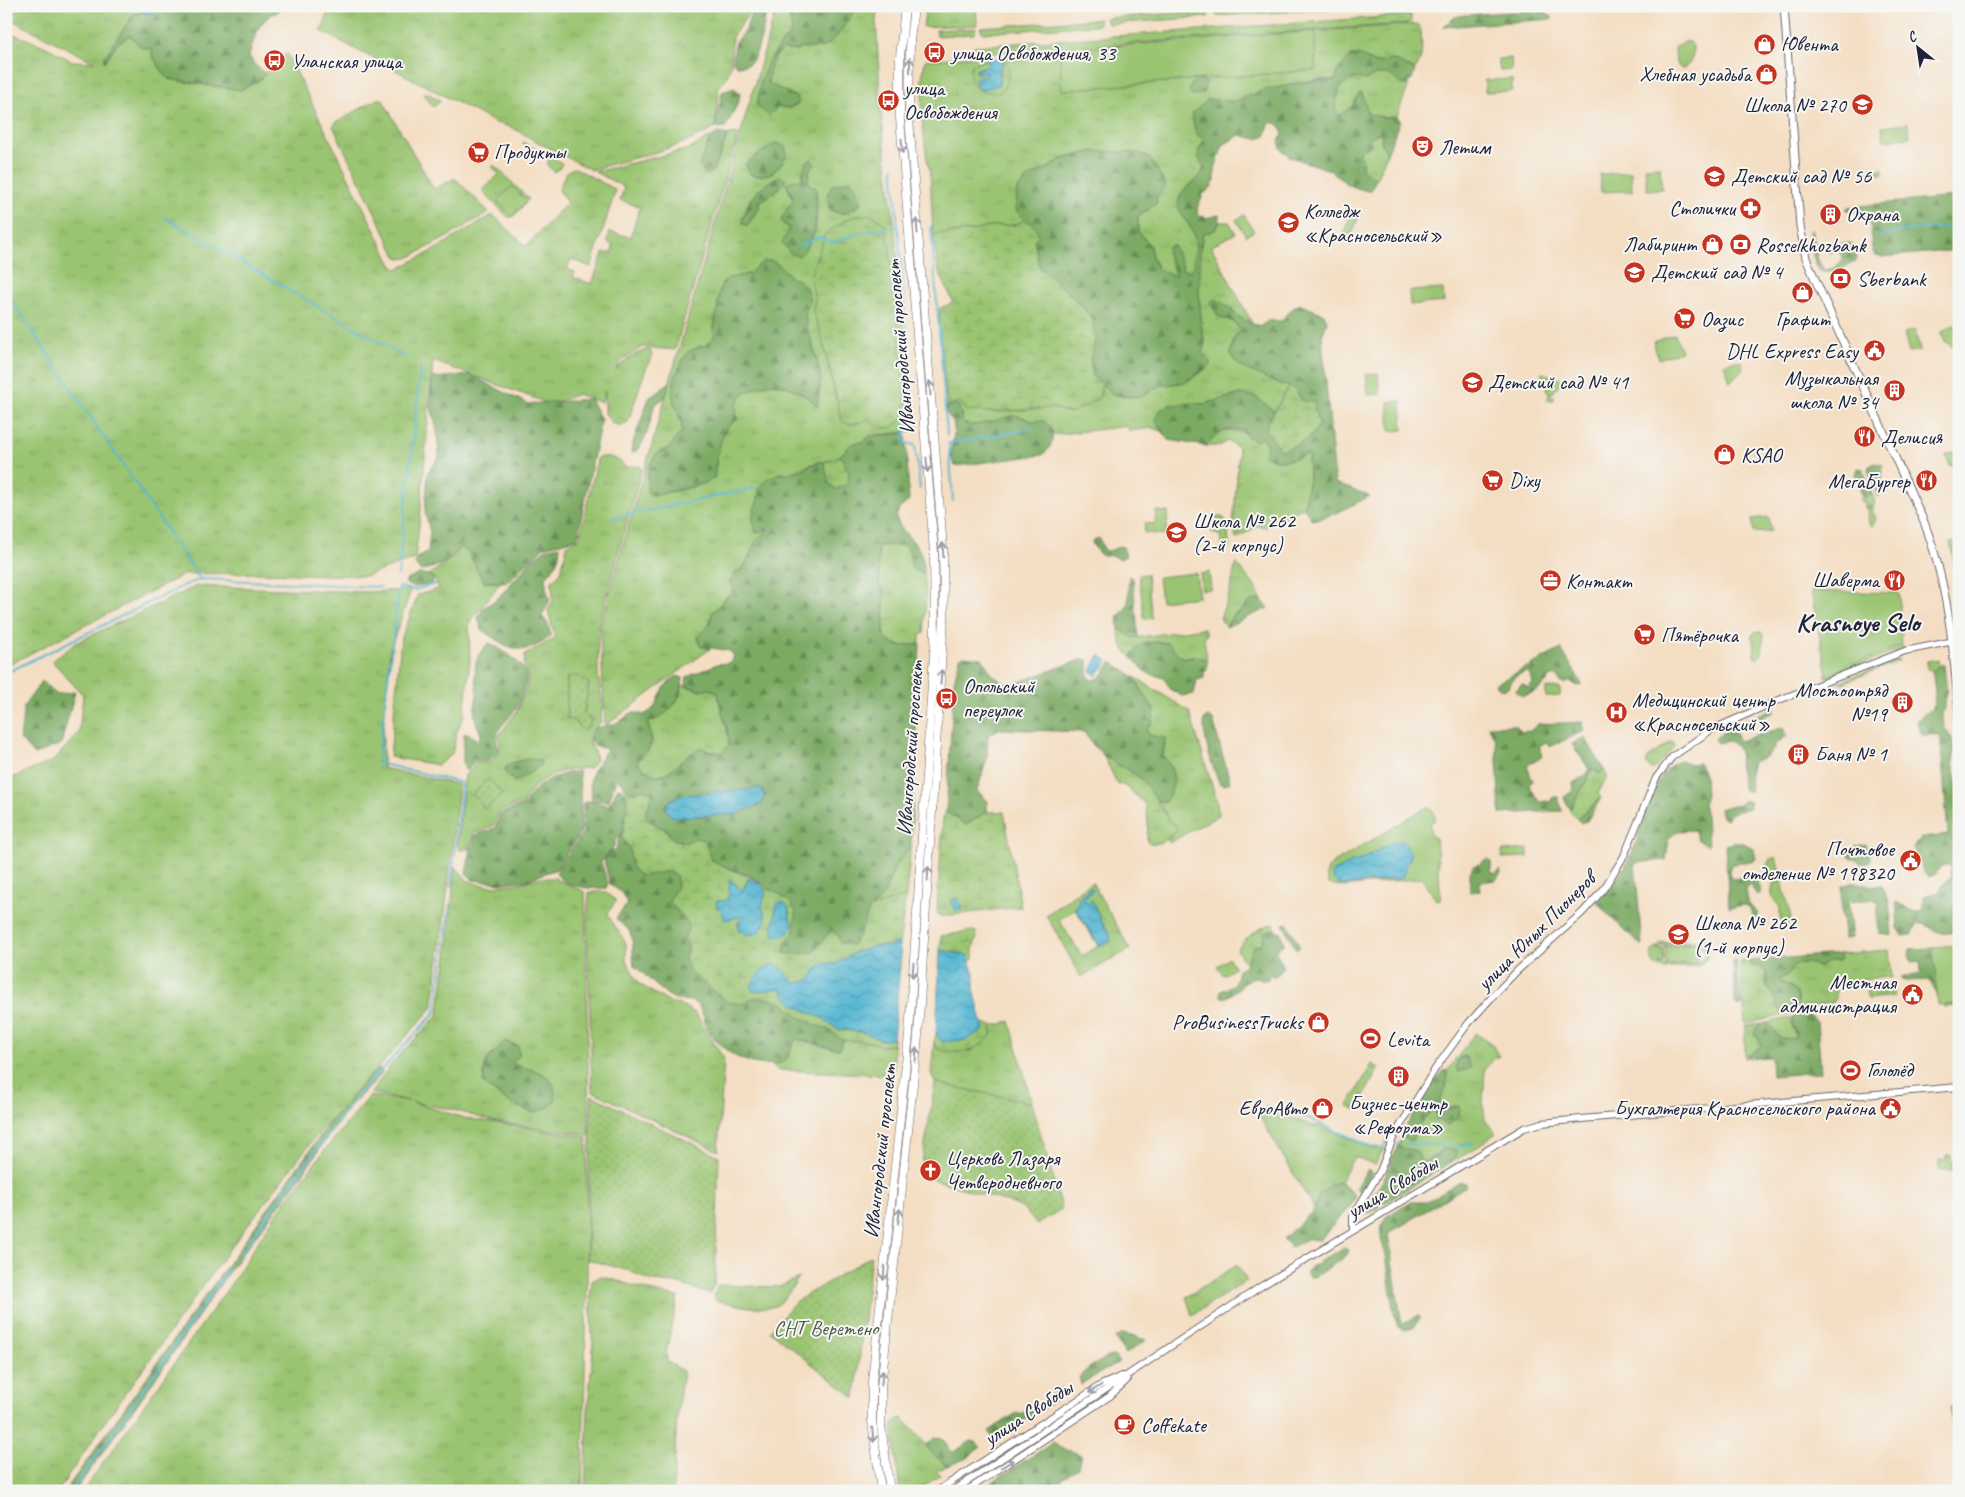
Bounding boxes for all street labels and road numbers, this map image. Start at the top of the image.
street label: Ивангородский проспект [879,257,921,435]
street label: Ивангородский проспект [891,659,929,836]
street label: улица Юных Пионеров [1470,863,1604,997]
street label: Ивангородский проспект [858,1061,902,1239]
street label: улица Свободы [1340,1149,1444,1225]
street label: улица Свободы [977,1374,1079,1453]

